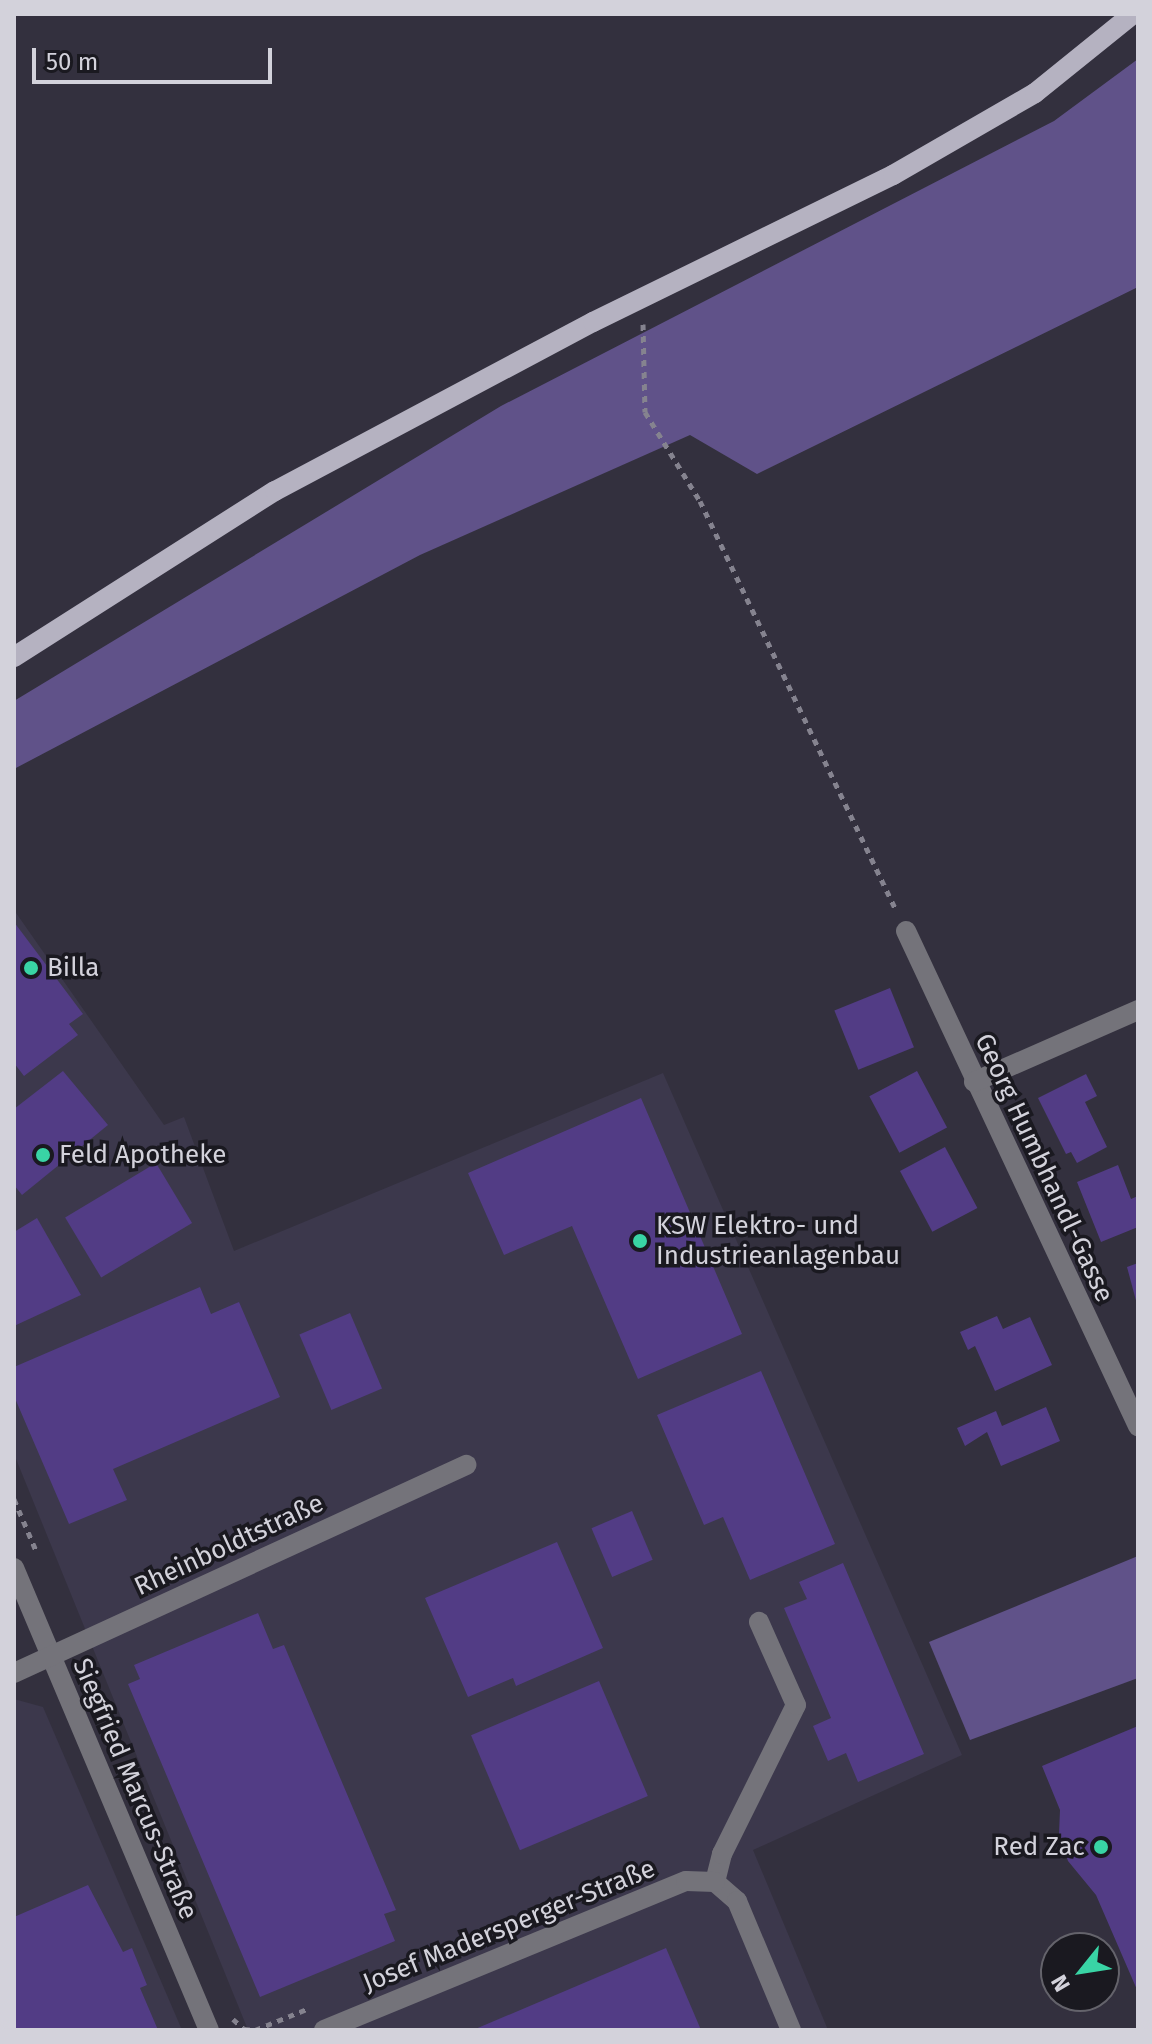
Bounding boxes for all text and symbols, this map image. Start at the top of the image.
scale bar [36,32,276,82]
text: 50 m [46,48,98,76]
place label: Billa [47,952,99,984]
marker: Billa [22,959,40,977]
street label: Georg Humbhandl-Gasse [968,1029,1120,1307]
place label: Feld Apotheke [59,1139,227,1171]
marker: Feld Apotheke [34,1146,52,1164]
place label: KSW Elektro- und Industrieanlagenbau [656,1210,900,1272]
marker: KSW Elektro- und Industrieanlagenbau [631,1232,649,1250]
street label: Rheinboldtstraße [129,1488,329,1602]
street label: Siegfried Marcus-Straße [66,1654,204,1924]
place label: Red Zac [993,1831,1085,1863]
marker: Red Zac [1092,1838,1110,1856]
street label: Josef Madersperger-Straße [358,1853,660,1999]
north arrow [1040,1932,1120,2012]
text: N [1045,1970,1076,1996]

